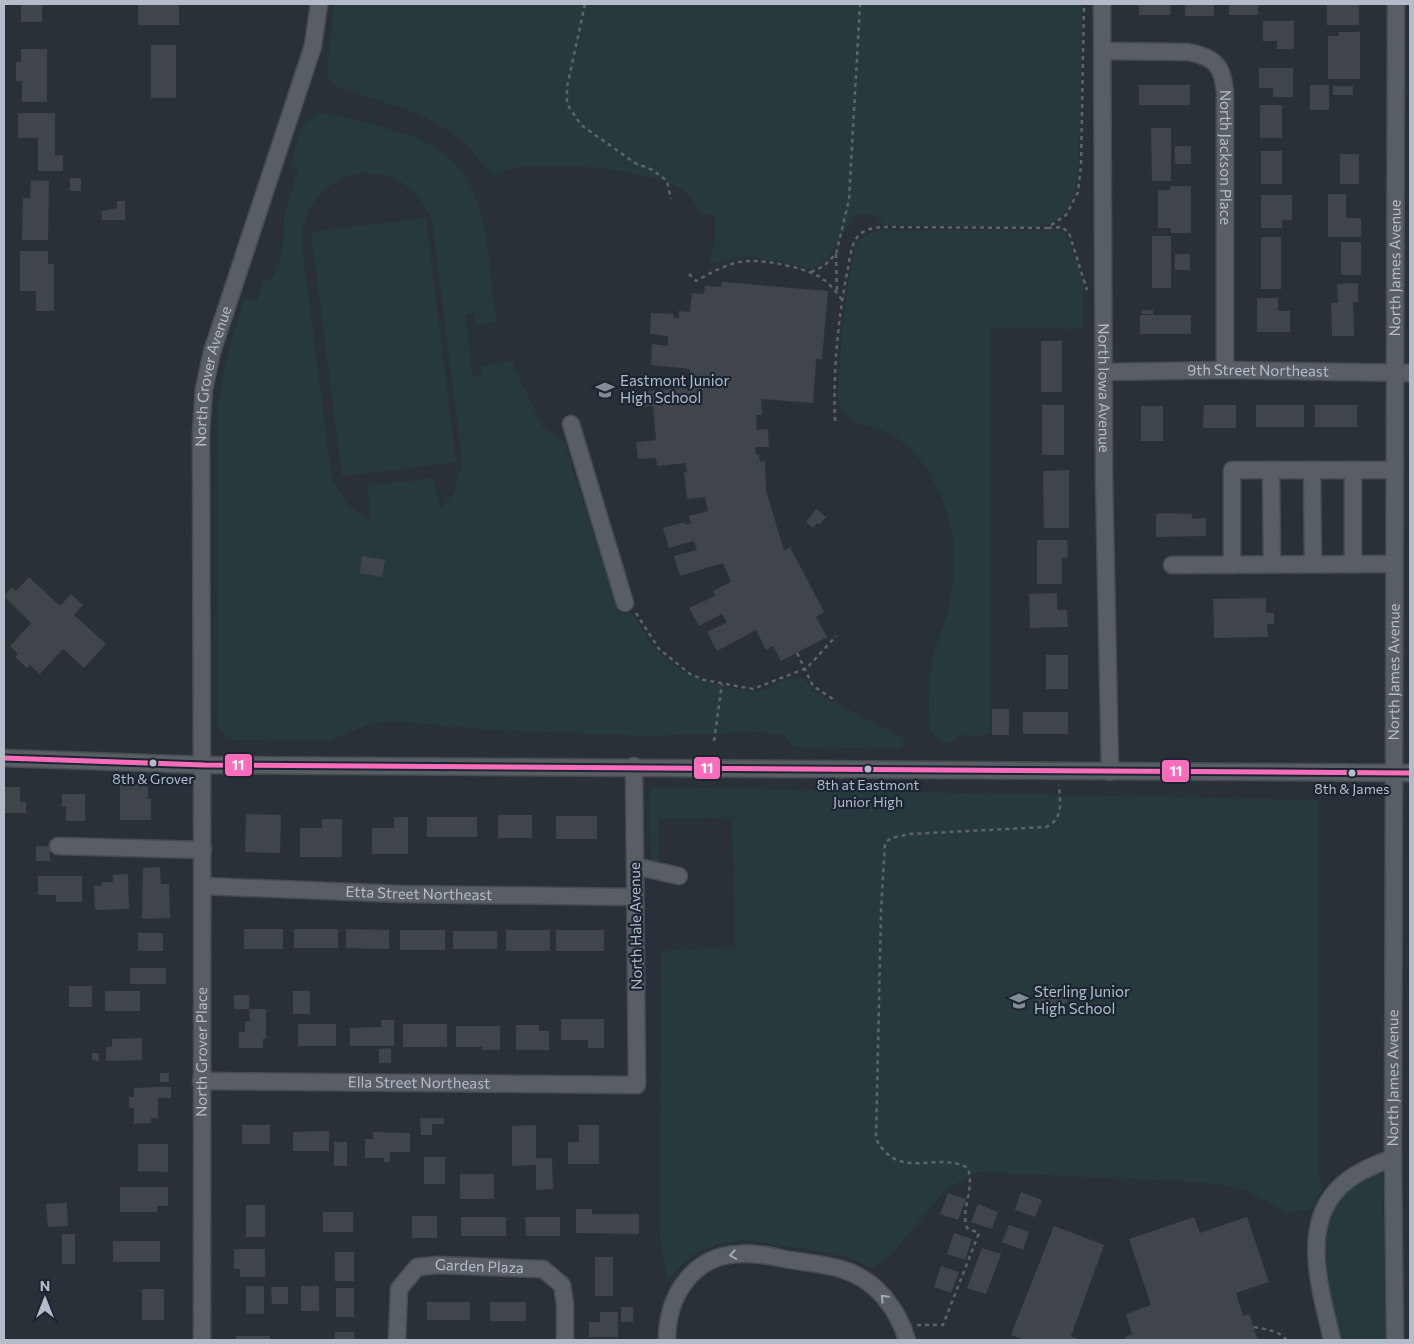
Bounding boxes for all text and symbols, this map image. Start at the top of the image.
street label: North Jackson Place [1217,90,1235,225]
street label: North James Avenue [1385,199,1403,337]
street label: North Grover Avenue [191,303,235,447]
street label: North Iowa Avenue [1095,323,1114,453]
street label: 9th Street Northeast [1187,360,1329,380]
place label: Eastmont Junior High School [620,371,730,406]
school or university icon: Eastmont Junior High School [594,379,616,401]
street label: North James Avenue [1384,603,1402,741]
line badge: 11 [224,753,253,777]
text: 11 [232,756,244,773]
line badge: 11 [693,756,721,780]
marker: 8th & Grover [148,758,158,768]
text: 11 [701,759,713,776]
line badge: 11 [1161,759,1190,783]
text: 11 [1170,762,1182,779]
marker: 8th at Eastmont Junior High [863,764,873,774]
marker: 8th & James [1347,768,1357,778]
place label: 8th & Grover [112,770,194,787]
place label: 8th at Eastmont Junior High [817,776,920,810]
place label: 8th & James [1314,780,1390,797]
street label: North Hale Avenue [625,862,645,990]
street label: Etta Street Northeast [345,882,492,903]
place label: Sterling Junior High School [1034,982,1130,1017]
street label: North Grover Place [192,987,210,1117]
school or university icon: Sterling Junior High School [1008,990,1030,1012]
street label: North James Avenue [1383,1009,1401,1147]
street label: Ella Street Northeast [348,1072,490,1092]
one-way arrow [728,1249,736,1260]
street label: Garden Plaza [435,1255,524,1276]
north arrow [20,1274,70,1324]
text: N [40,1277,50,1294]
one-way arrow [881,1295,890,1304]

